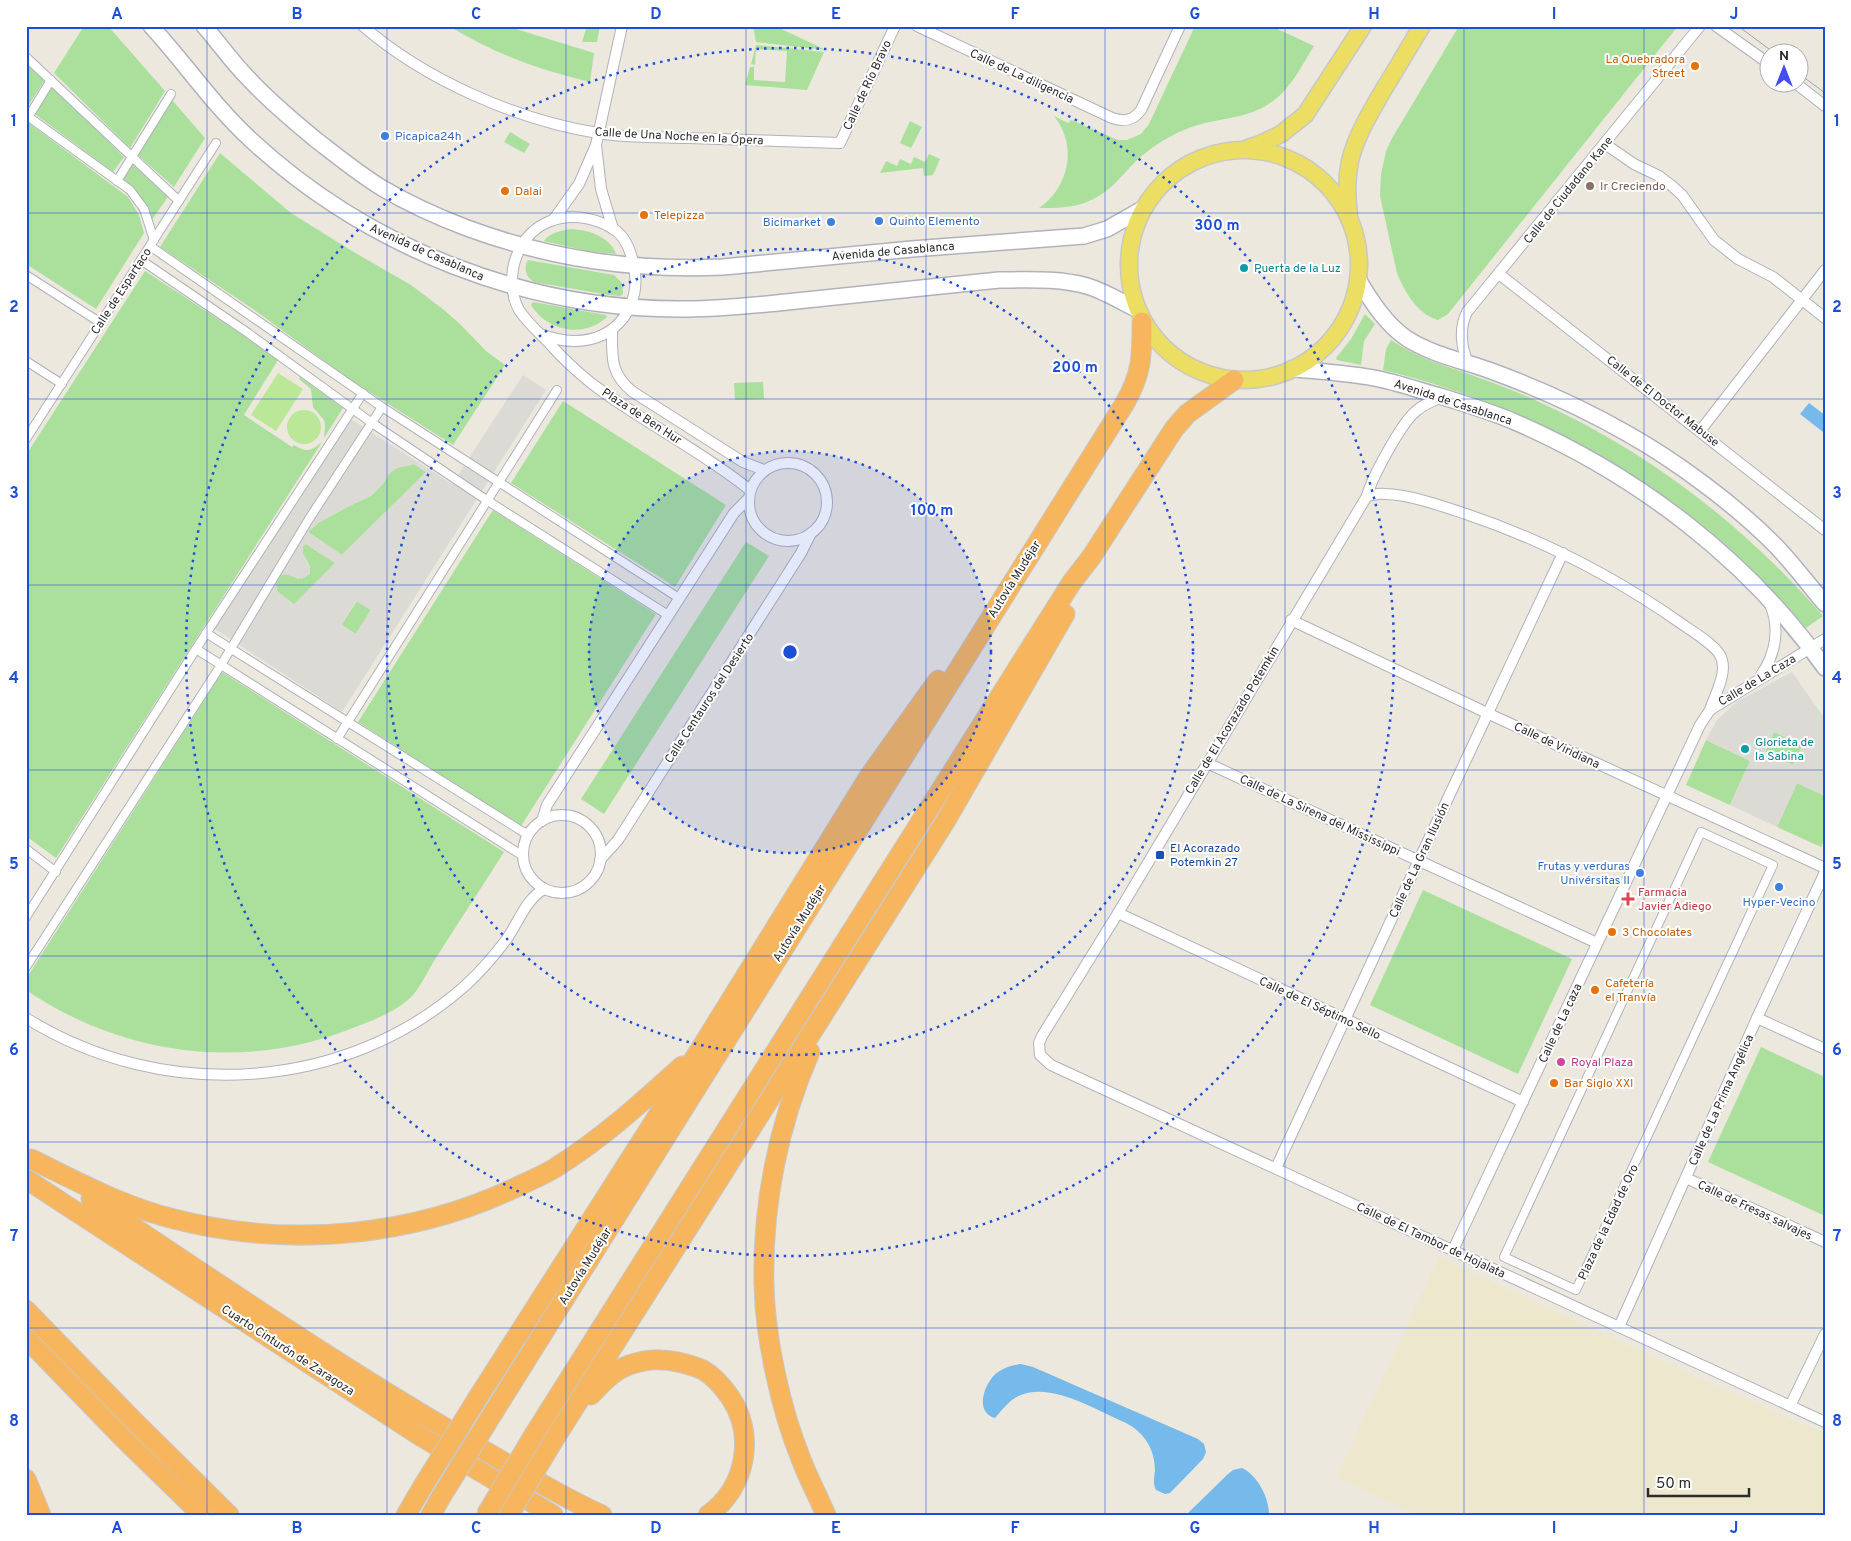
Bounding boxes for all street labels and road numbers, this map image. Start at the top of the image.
street label: Calle de Río Bravo [840,38,896,133]
street label: Calle de La diligencia [967,46,1076,108]
street label: Calle de Una Noche en la Ópera [594,125,764,149]
street label: Calle de Ciudadano Kane [1520,134,1617,248]
street label: Avenida de Casablanca [367,221,486,285]
street label: Avenida de Casablanca [831,239,955,265]
street label: Calle de Espartaco [88,245,156,338]
street label: Calle de El Doctor Mabuse [1603,353,1722,451]
street label: Avenida de Casablanca [1392,376,1514,430]
street label: Plaza de Ben Hur [598,385,685,449]
street label: Autovía Mudéjar [985,538,1045,621]
street label: Calle Centauros del Desierto [662,630,758,767]
street label: Calle de El Acorazado Potemkin [1182,643,1284,798]
street label: Calle de La Caza [1716,651,1799,710]
street label: Calle de Viridiana [1511,719,1602,773]
street label: Calle de La Sirena del Mississippi [1237,772,1403,860]
street label: Calle de La Gran Ilusión [1386,800,1454,921]
street label: Autovía Mudéjar [770,882,830,965]
street label: Calle de El Séptimo Sello [1256,974,1383,1044]
street label: Calle de La caza [1535,981,1586,1066]
street label: Calle de La Prima Angélica [1686,1032,1758,1169]
street label: Plaza de la Edad de Oro [1575,1162,1643,1283]
street label: Calle de Fresas salvajes [1695,1177,1815,1245]
street label: Calle de El Tambor de Hojalata [1353,1199,1508,1283]
street label: Autovía Mudéjar [556,1225,616,1308]
street label: Cuarto Cinturón de Zaragoza [218,1302,357,1400]

